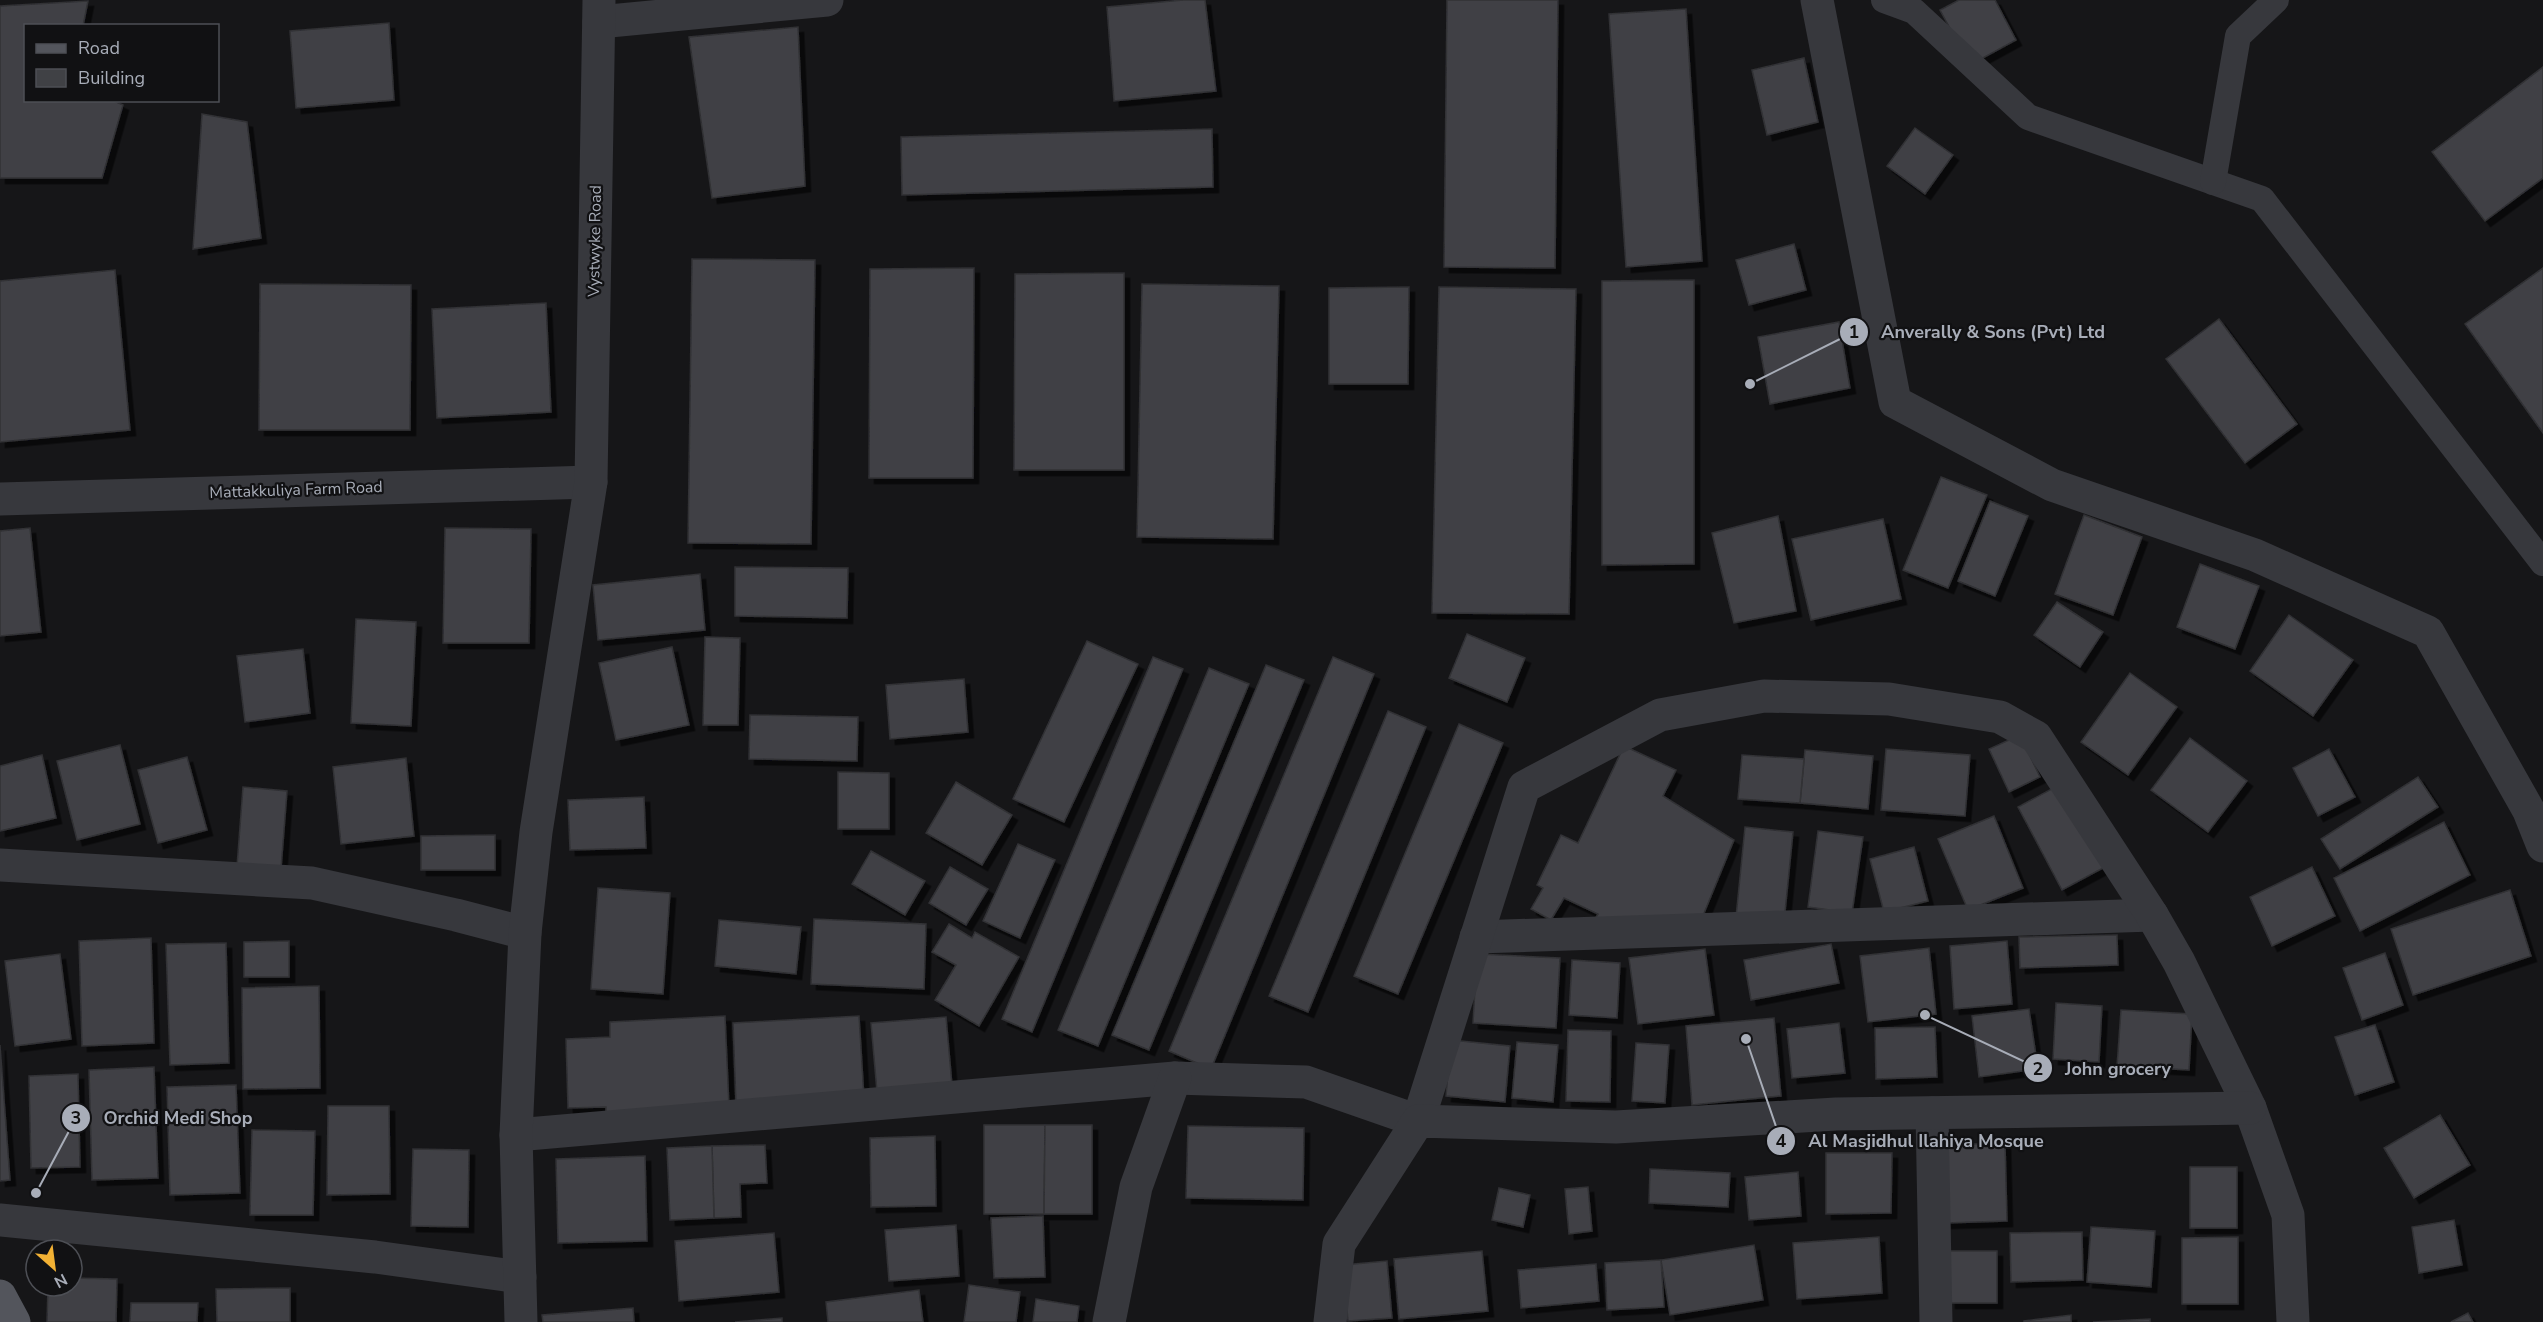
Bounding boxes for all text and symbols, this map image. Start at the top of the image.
legend [24,24,219,102]
text: Road [78,36,120,60]
text: Building [78,66,145,90]
street label: Vystwyke Road [583,185,607,298]
callout: Anverally & Sons (Pvt) Ltd [1839,314,2117,350]
text: 1 [1849,320,1859,344]
text: Anverally & Sons (Pvt) Ltd [1881,320,2105,344]
street label: Mattakkuliya Farm Road [209,476,383,504]
callout: John grocery [2023,1050,2183,1086]
text: 2 [2033,1057,2043,1081]
text: John grocery [2064,1057,2172,1081]
callout: Orchid Medi Shop [61,1100,264,1136]
text: 3 [71,1106,81,1130]
text: Orchid Medi Shop [103,1106,253,1130]
callout: Al Masjidhul Ilahiya Mosque [1766,1123,2056,1159]
text: 4 [1776,1129,1787,1153]
text: Al Masjidhul Ilahiya Mosque [1808,1129,2044,1153]
north arrow [24,1238,84,1298]
text: N [50,1268,71,1293]

